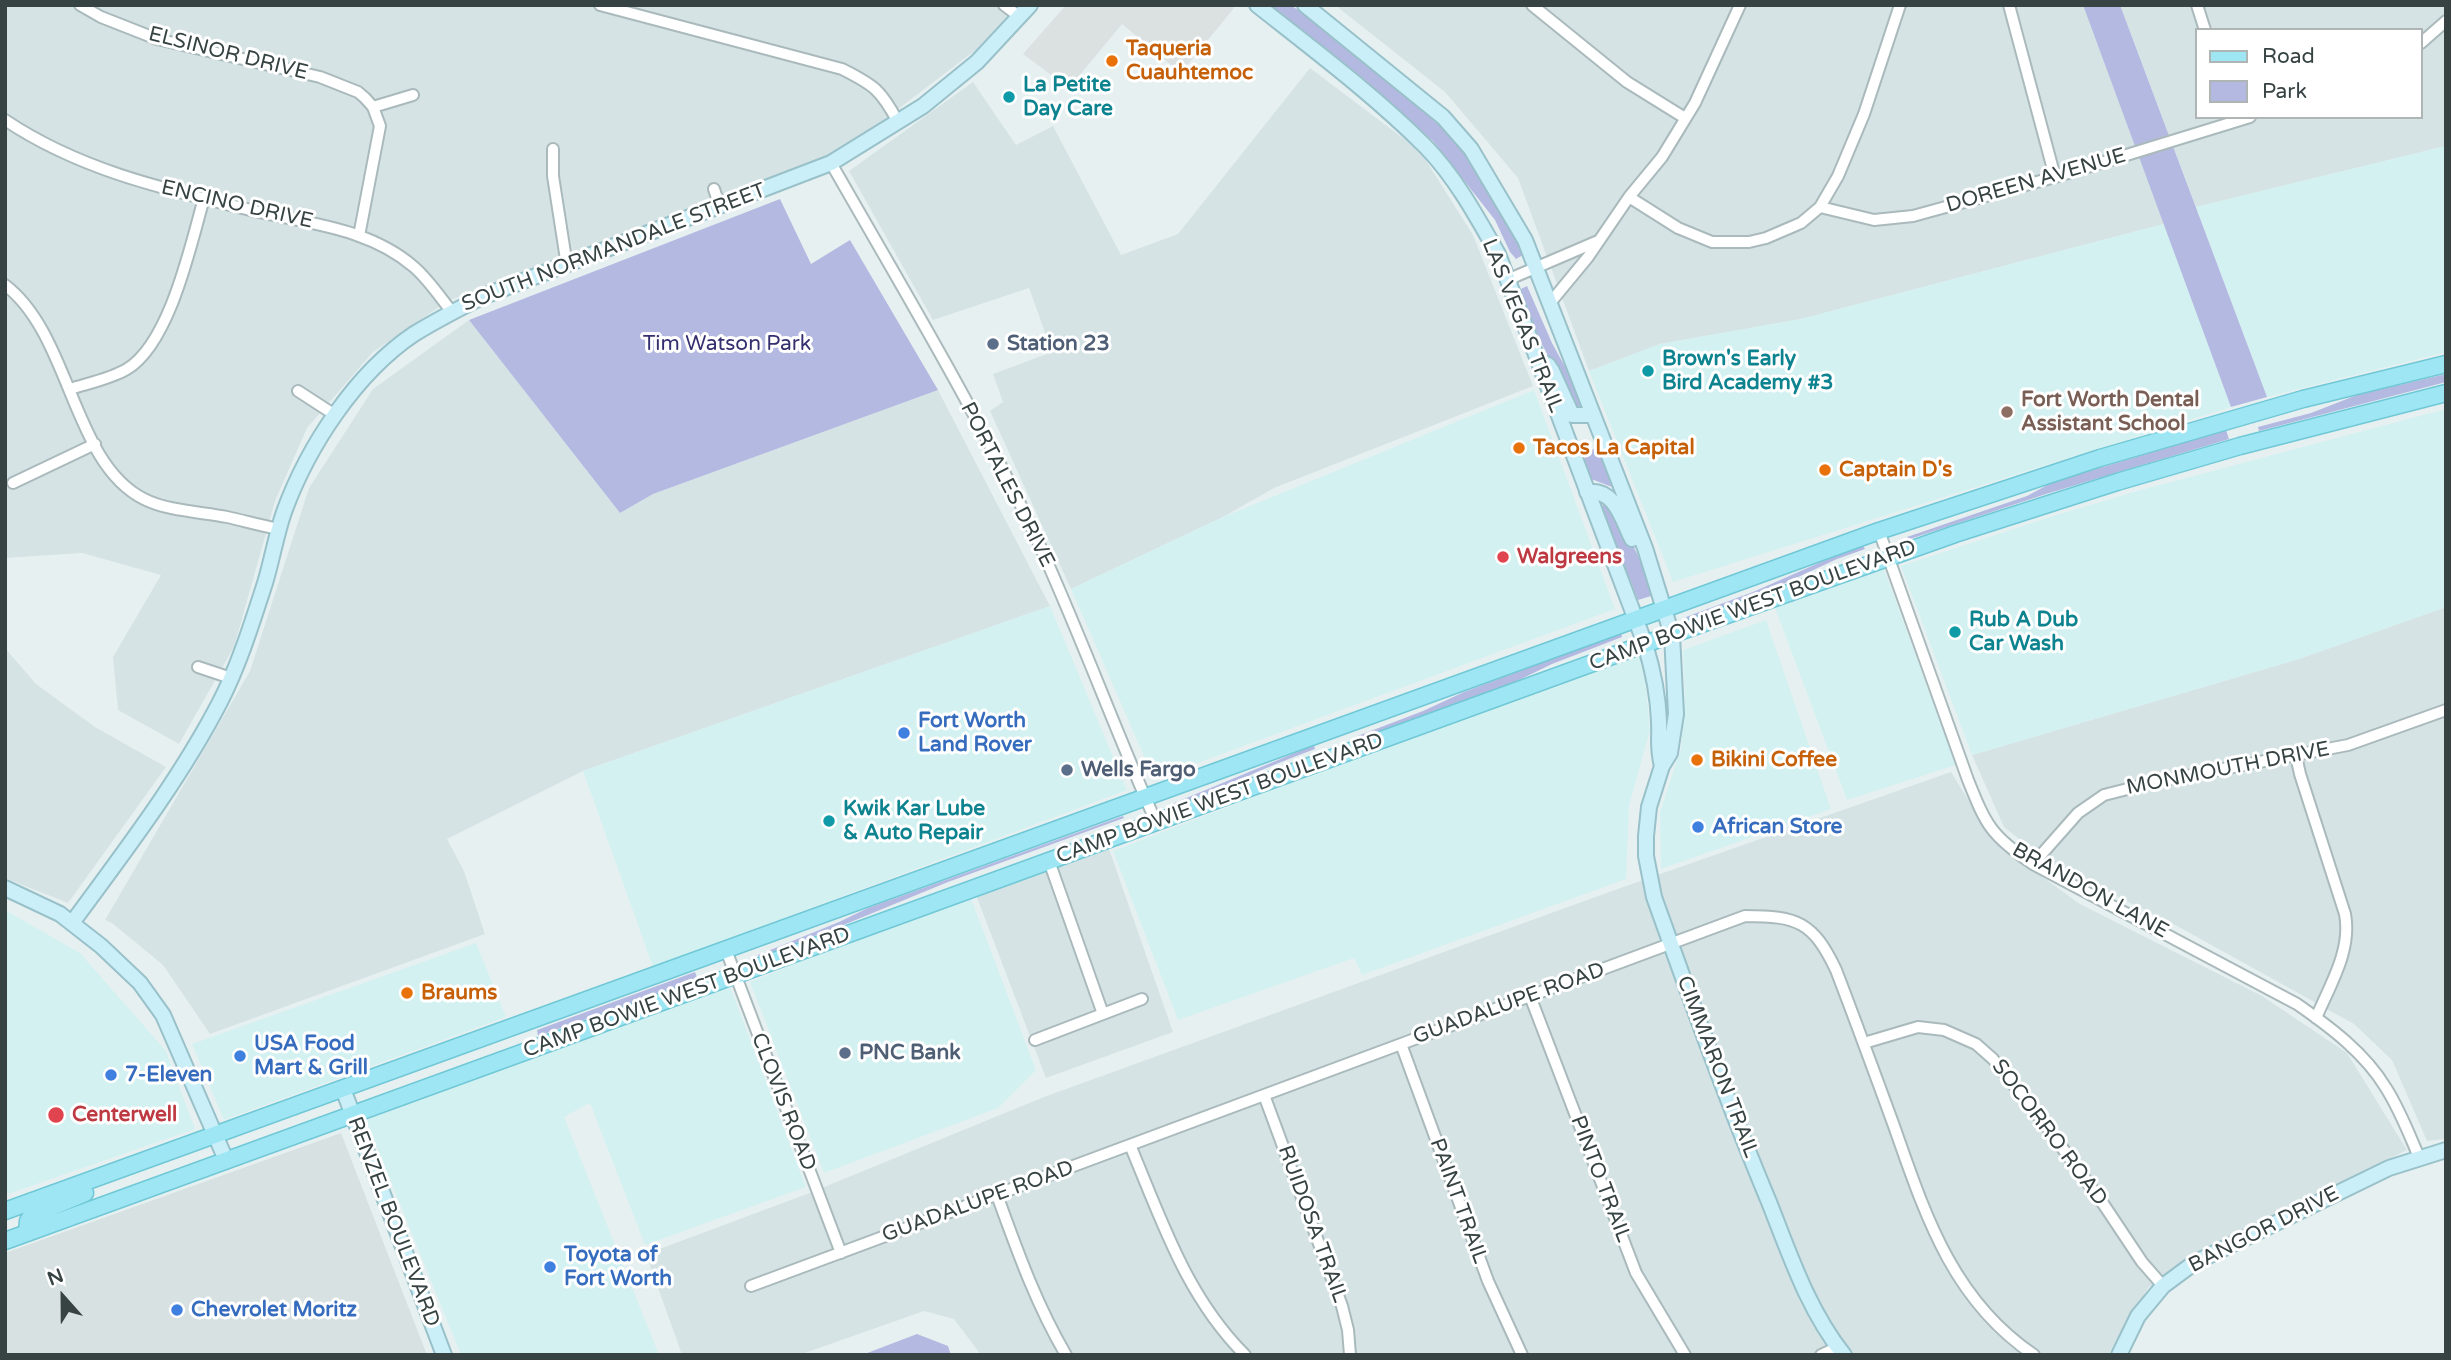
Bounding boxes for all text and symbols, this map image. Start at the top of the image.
street label: ELSINOR DRIVE [146,22,310,86]
legend [2196,28,2423,119]
place label: Taqueria Cuauhtemoc [1126,36,1253,86]
text: Road [2262,44,2315,69]
marker: Taqueria Cuauhtemoc [1104,53,1120,69]
place label: La Petite Day Care [1023,72,1113,122]
text: Park [2262,79,2307,104]
marker: La Petite Day Care [1001,89,1017,105]
street label: DOREEN AVENUE [1943,143,2129,219]
street label: ENCINO DRIVE [159,175,315,235]
street label: SOUTH NORMANDALE STREET [459,178,769,318]
street label: LAS VEGAS TRAIL [1476,236,1568,416]
park label: Tim Watson Park [643,331,811,357]
place label: Station 23 [1007,331,1110,357]
marker: Station 23 [985,336,1001,352]
place label: Brown's Early Bird Academy #3 [1662,346,1833,396]
marker: Brown's Early Bird Academy #3 [1640,363,1656,379]
place label: Fort Worth Dental Assistant School [2021,387,2199,437]
street label: PORTALES DRIVE [954,398,1060,572]
marker: Fort Worth Dental Assistant School [1999,404,2015,420]
place label: Tacos La Capital [1533,435,1695,461]
marker: Tacos La Capital [1511,440,1527,456]
place label: Captain D's [1839,457,1952,483]
marker: Captain D's [1817,462,1833,478]
street label: CAMP BOWIE WEST BOULEVARD [1586,535,1920,677]
place label: Walgreens [1517,544,1622,570]
marker: Walgreens [1495,549,1511,565]
place label: Rub A Dub Car Wash [1969,607,2078,657]
marker: Rub A Dub Car Wash [1947,624,1963,640]
place label: Fort Worth Land Rover [918,708,1032,758]
marker: Fort Worth Land Rover [896,725,912,741]
street label: CAMP BOWIE WEST BOULEVARD [1053,728,1387,870]
street label: MONMOUTH DRIVE [2124,737,2332,801]
place label: Bikini Coffee [1711,747,1837,773]
marker: Bikini Coffee [1689,752,1705,768]
place label: Wells Fargo [1081,757,1196,783]
marker: Wells Fargo [1059,762,1075,778]
place label: Kwik Kar Lube & Auto Repair [843,796,985,846]
marker: Kwik Kar Lube & Auto Repair [821,813,837,829]
place label: African Store [1712,814,1842,840]
marker: African Store [1690,819,1706,835]
street label: BRANDON LANE [2007,838,2173,944]
street label: CAMP BOWIE WEST BOULEVARD [520,922,854,1064]
street label: GUADALUPE ROAD [1410,958,1608,1050]
street label: CIMMARON TRAIL [1671,973,1763,1161]
place label: Braums [421,980,497,1006]
marker: Braums [399,985,415,1001]
street label: CLOVIS ROAD [745,1030,821,1174]
place label: USA Food Mart & Grill [254,1031,368,1081]
place label: PNC Bank [859,1040,961,1066]
marker: PNC Bank [837,1045,853,1061]
marker: USA Food Mart & Grill [232,1048,248,1064]
street label: SOCORRO ROAD [1986,1055,2112,1211]
place label: 7-Eleven [125,1062,212,1088]
marker: 7-Eleven [103,1067,119,1083]
place label: Centerwell [72,1102,177,1128]
marker: Centerwell [46,1105,66,1125]
street label: PINTO TRAIL [1564,1112,1636,1246]
street label: RENZEL BOULEVARD [341,1114,445,1330]
street label: PAINT TRAIL [1424,1135,1492,1267]
street label: RUIDOSA TRAIL [1272,1142,1352,1306]
street label: GUADALUPE ROAD [879,1156,1077,1248]
street label: BANGOR DRIVE [2185,1181,2343,1279]
place label: Toyota of Fort Worth [564,1242,672,1292]
marker: Toyota of Fort Worth [542,1259,558,1275]
north arrow [28,1262,98,1332]
text: N [44,1264,67,1290]
place label: Chevrolet Moritz [191,1297,357,1323]
marker: Chevrolet Moritz [169,1302,185,1318]

